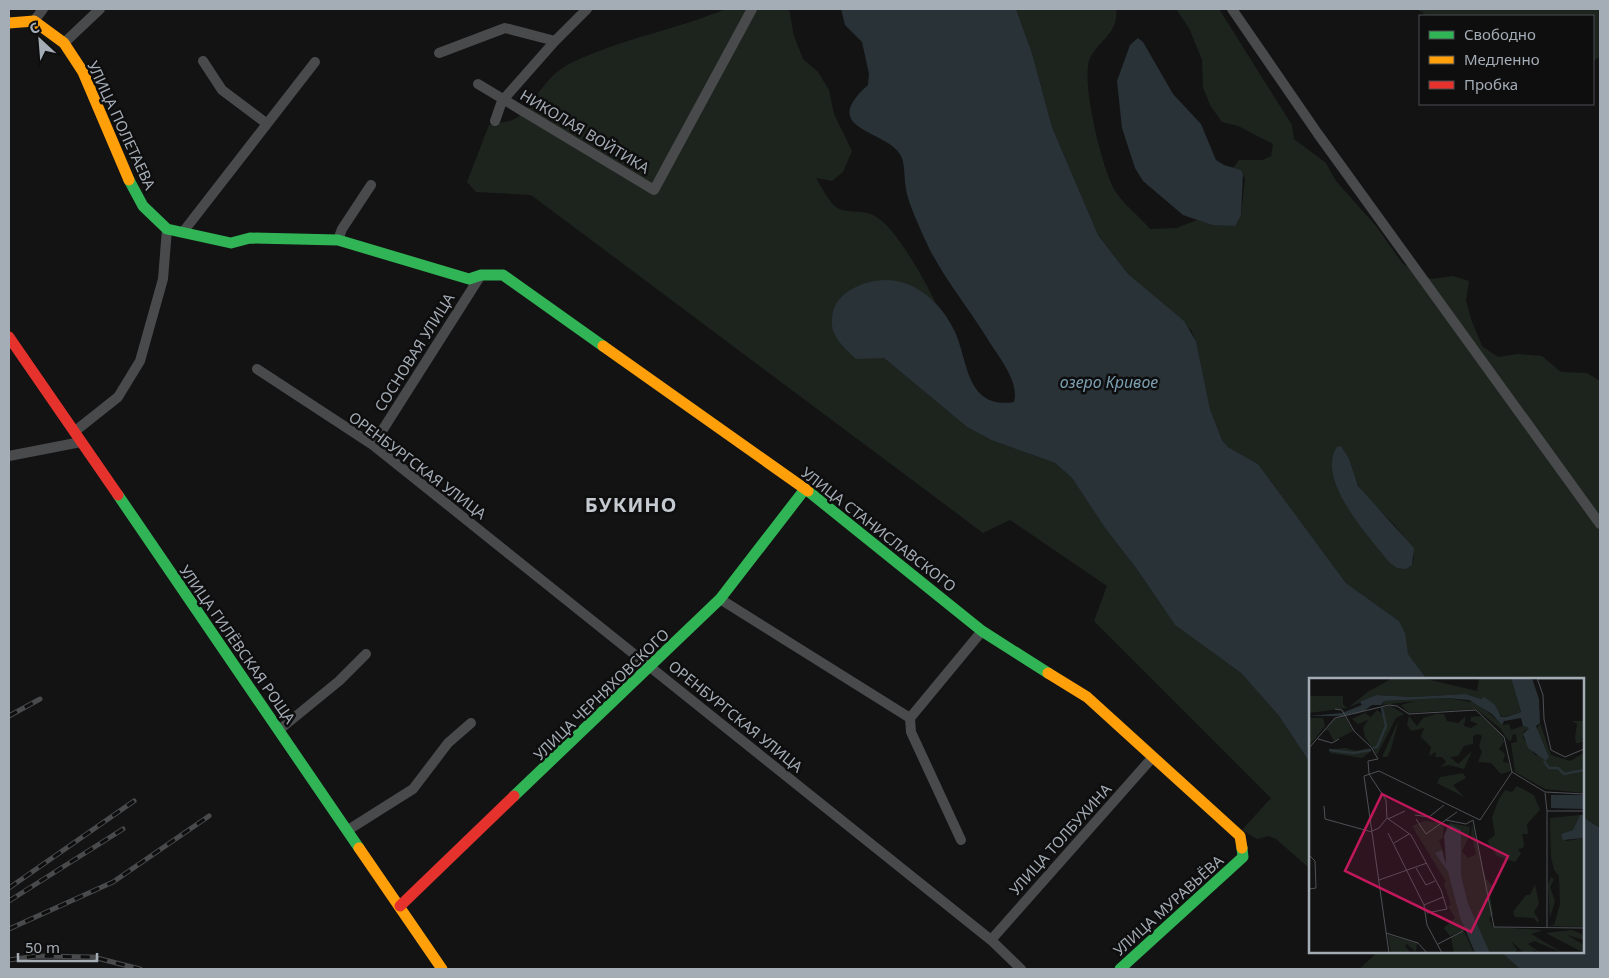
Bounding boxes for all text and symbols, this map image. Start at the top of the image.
north arrow [15,15,65,65]
legend [1419,15,1594,105]
text: С [26,17,42,38]
text: Свободно [1464,24,1536,44]
text: Медленно [1464,49,1540,69]
street label: УЛИЦА ПОЛЕТАЕВА [83,57,161,193]
text: Пробка [1464,74,1518,94]
street label: НИКОЛАЯ ВОЙТИКА [517,84,654,178]
street label: СОСНОВАЯ УЛИЦА [369,289,459,415]
water label: озеро Кривое [1060,371,1158,393]
street label: ОРЕНБУРГСКАЯ УЛИЦА [345,407,491,524]
street label: УЛИЦА СТАНИСЛАВСКОГО [797,462,961,596]
district label: БУКИНО [585,491,677,518]
street label: УЛИЦА ГИЛЁВСКАЯ РОЩА [176,561,301,728]
street label: УЛИЦА ЧЕРНЯХОВСКОГО [529,624,673,764]
street label: ОРЕНБУРГСКАЯ УЛИЦА [665,656,808,777]
inset map [1309,678,1584,953]
street label: УЛИЦА ТОЛБУХИНА [1005,779,1116,899]
street label: УЛИЦА МУРАВЬЁВА [1109,850,1228,960]
scale bar [18,930,96,962]
text: 50 m [25,937,60,957]

